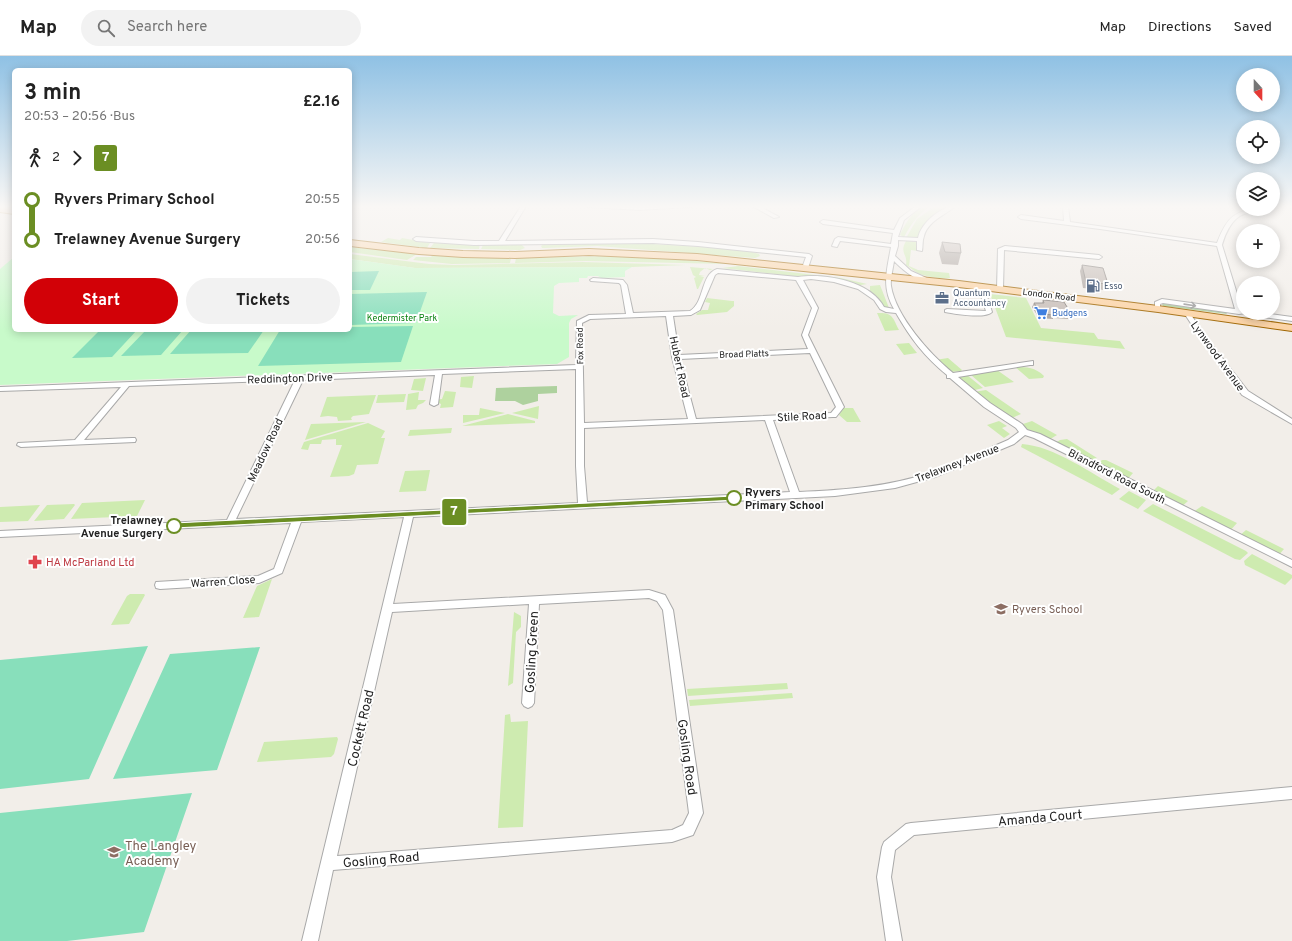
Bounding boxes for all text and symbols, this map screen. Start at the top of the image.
search box [81,10,361,46]
text: Map [20,16,57,40]
icon: search [95,17,117,39]
text: Search here [127,18,207,37]
text: Map [1100,19,1126,36]
text: Directions [1148,19,1212,36]
text: Saved [1234,19,1272,36]
north arrow [1236,68,1280,112]
map controls [1236,68,1280,320]
text: 3 min [24,80,81,107]
text: £2.16 [303,93,340,112]
text: 20:53 – 20:56 · Bus [24,109,135,125]
button: locate [1236,120,1280,164]
icon: walk [24,147,46,169]
icon: forward [66,147,88,169]
text: 7 [102,149,109,166]
text: 2 [52,150,60,166]
button: layers [1236,172,1280,216]
text: Ryvers Primary School [54,191,215,210]
text: 20:55 [305,192,340,208]
button: + [1236,224,1280,268]
text: Trelawney Avenue Surgery [54,231,241,250]
text: 20:56 [305,232,340,248]
button: − [1236,276,1280,320]
button: Start [24,278,178,324]
button: Tickets [186,278,340,324]
fuel station icon: Esso [1085,278,1101,294]
place label: Esso [1104,281,1123,292]
street label: London Road [1022,287,1076,304]
place label: Quantum Accountancy [953,288,1006,309]
office icon: Quantum Accountancy [934,290,950,306]
one-way arrow [1183,301,1196,309]
supermarket icon: Budgens [1033,305,1049,321]
place label: Budgens [1052,308,1087,319]
park label: Kedermister Park [367,313,438,324]
street label: Lynwood Avenue [1187,319,1247,394]
street label: Fox Road [575,328,586,364]
street label: Hubert Road [666,335,692,399]
street label: Broad Platts [719,348,769,361]
street label: Reddington Drive [247,371,333,387]
street label: Stile Road [777,409,827,425]
street label: Meadow Road [245,416,287,485]
street label: Trelawney Avenue [913,441,1001,486]
street label: Blandford Road South [1065,446,1168,508]
place label: Ryvers Primary School [745,486,824,513]
marker: Ryvers Primary School [726,490,742,506]
line badge: 7 [441,499,467,525]
text: 7 [450,503,458,520]
place label: Trelawney Avenue Surgery [81,514,163,541]
marker: Trelawney Avenue Surgery [166,518,182,534]
pharmacy icon: HA McParland Ltd [27,554,43,570]
place label: HA McParland Ltd [46,556,135,570]
street label: Warren Close [190,573,256,591]
school or university icon: Ryvers School [993,601,1009,617]
place label: Ryvers School [1012,603,1082,617]
street label: Gosling Green [523,611,543,694]
street label: Cockett Road [345,688,379,769]
street label: Gosling Road [673,718,699,796]
street label: Amanda Court [997,807,1083,831]
place label: The Langley Academy [125,839,196,870]
school or university icon: The Langley Academy [106,844,122,860]
street label: Gosling Road [342,850,420,872]

